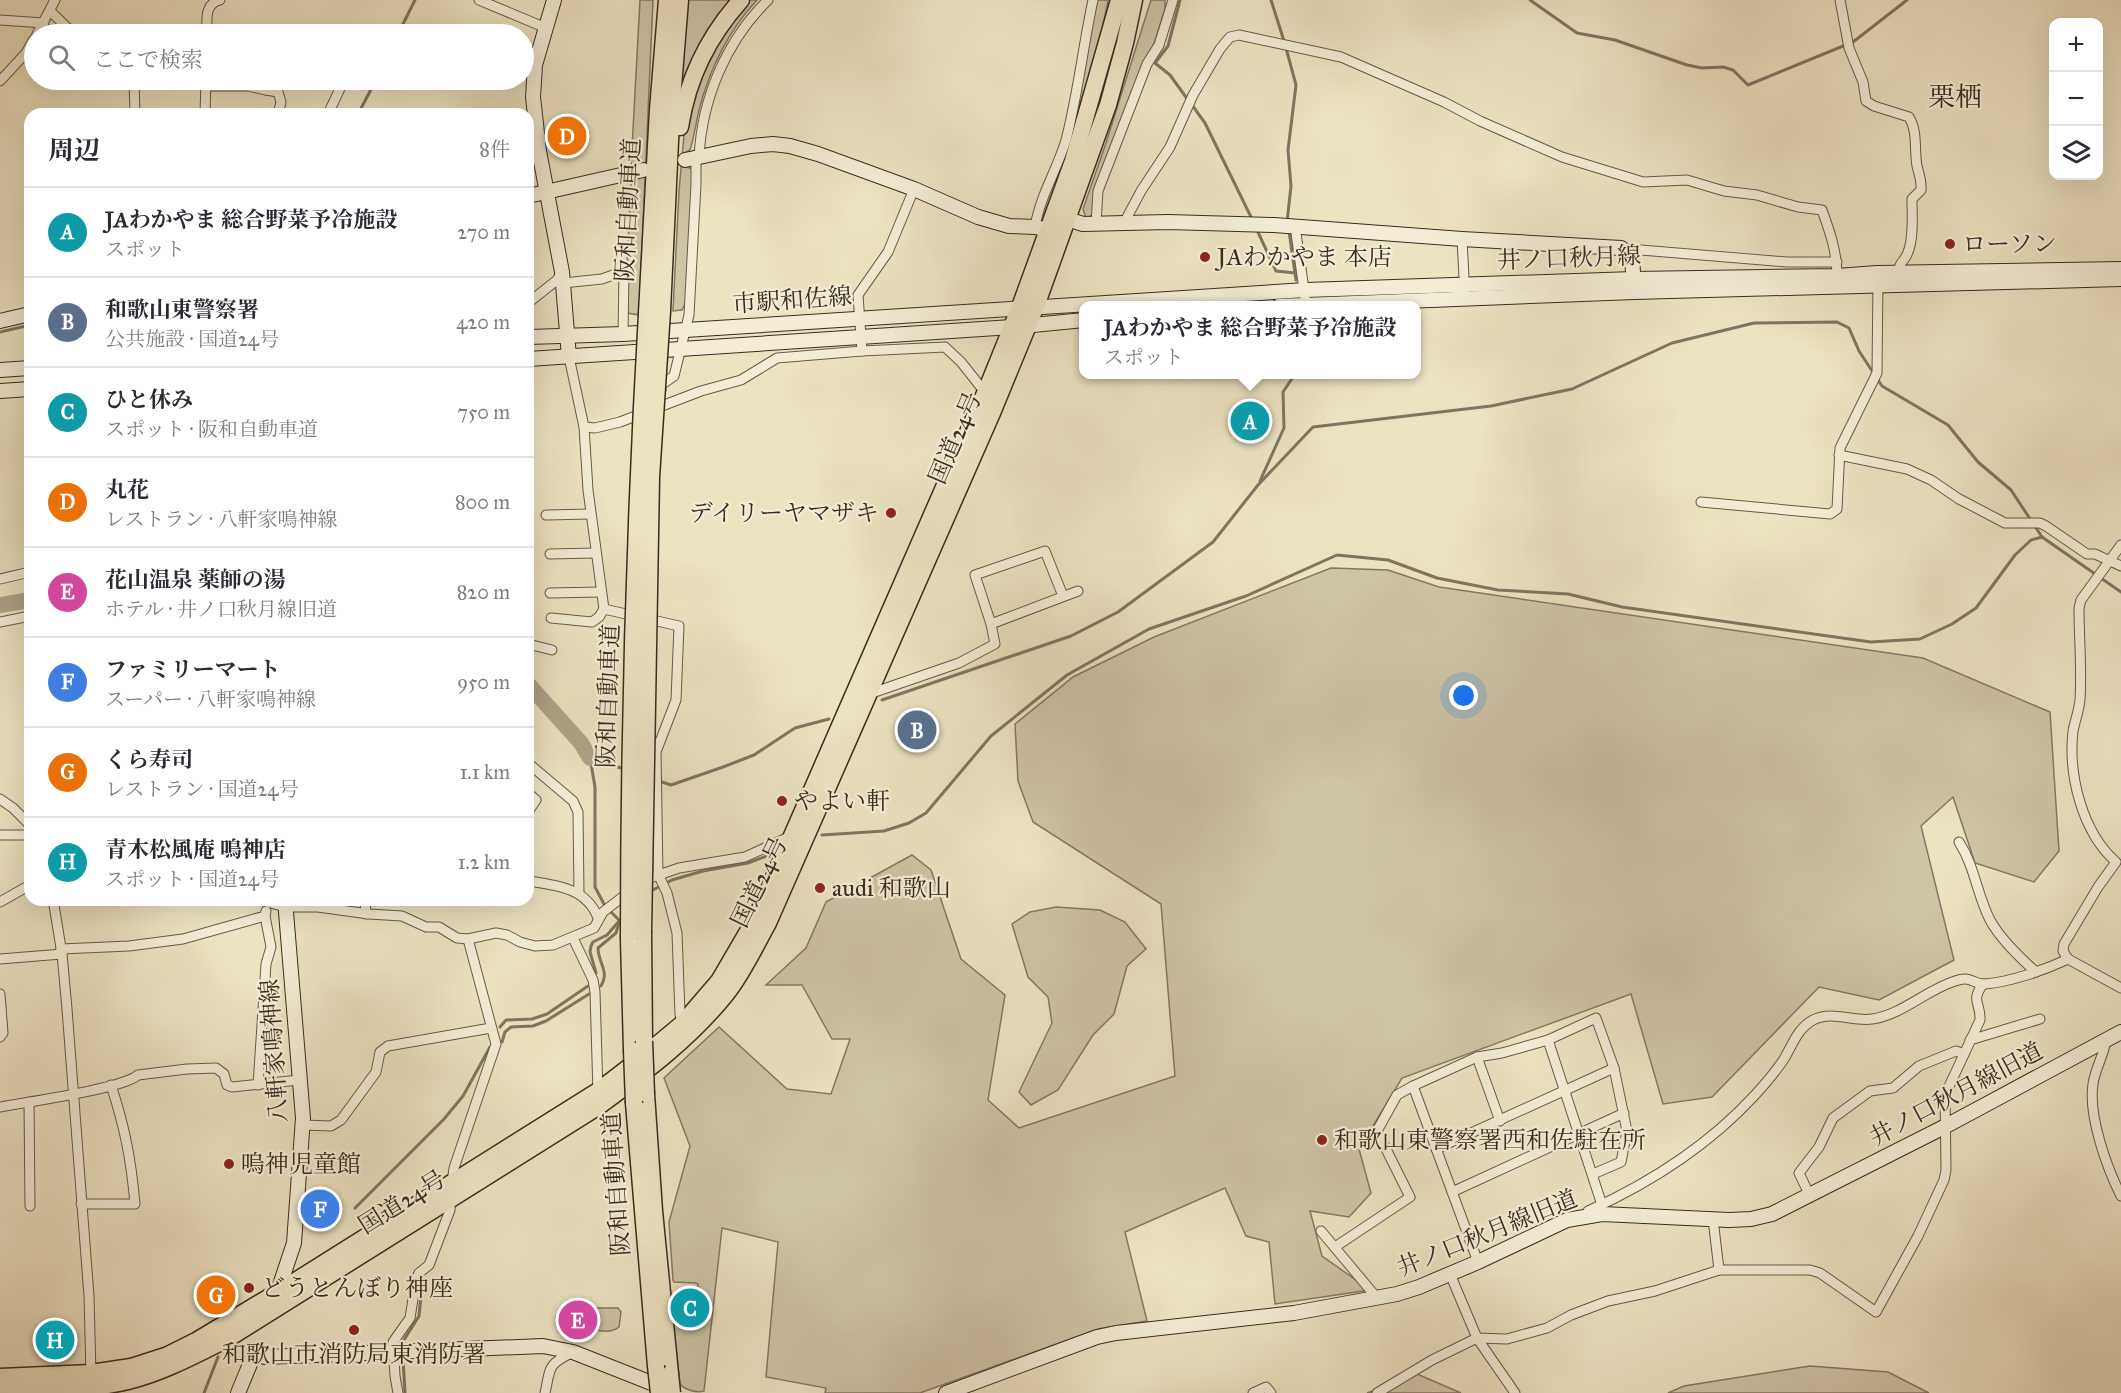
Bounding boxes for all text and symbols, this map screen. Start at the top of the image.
map controls [2049,18,2103,180]
button: + [2049,18,2103,72]
search box [24,24,534,90]
icon: search [45,41,78,74]
text: ここで検索 [93,46,203,73]
button: − [2049,72,2103,126]
district label: 栗栖 [1928,80,1982,113]
pin: D [548,114,586,158]
button: layers [2049,126,2103,180]
text: 周辺 [48,134,100,166]
text: 8件 [479,137,510,161]
street label: 阪和自動車道 [609,137,647,283]
text: JAわかやま 総合野菜予冷施設 [105,206,397,233]
text: A [61,220,74,244]
text: 270 m [457,220,510,244]
place label: ローソン [1962,229,2057,259]
text: スポット [105,237,185,261]
marker: ローソン [1943,237,1957,251]
street label: 井ノ口秋月線 [1497,240,1641,276]
place label: JAわかやま 本店 [1214,242,1392,272]
marker: JAわかやま 本店 [1198,250,1212,264]
street label: 市駅和佐線 [731,281,853,319]
text: 和歌山東警察署 [105,296,259,323]
popup [1079,301,1421,379]
text: B [61,310,74,334]
text: 420 m [456,310,510,334]
text: JAわかやま 総合野菜予冷施設 [1104,314,1396,341]
text: 公共施設 · 国道24号 [105,327,279,351]
text: スポット [1104,345,1184,369]
text: ひと休み [105,386,193,413]
street label: 国道24号 [922,387,988,489]
pin: A [1230,398,1270,444]
text: C [61,400,74,424]
text: 750 m [457,400,510,424]
text: スポット · 阪和自動車道 [105,417,318,441]
text: 丸花 [105,476,149,503]
text: D [60,490,75,514]
text: 800 m [455,490,510,514]
place label: デイリーヤマザキ [689,498,879,528]
marker: デイリーヤマザキ [884,506,898,520]
text: レストラン · 八軒家鳴神線 [105,507,337,531]
text: 花山温泉 薬師の湯 [105,566,286,593]
text: E [60,580,75,604]
text: 820 m [457,580,510,604]
text: ホテル · 井ノ口秋月線旧道 [105,597,337,621]
street label: 阪和自動車道 [590,624,626,768]
text: ファミリーマート [105,656,281,683]
text: F [61,670,74,694]
text: 950 m [457,670,510,694]
your location [1449,681,1478,710]
text: スーパー · 八軒家鳴神線 [105,687,316,711]
pin: B [898,708,936,752]
text: くら寿司 [105,746,193,773]
text: G [60,760,75,784]
text: 1.1 km [460,760,510,784]
text: レストラン · 国道24号 [105,777,298,801]
place label: やよい軒 [794,786,890,816]
marker: やよい軒 [775,794,789,808]
street label: 国道24号 [724,832,794,932]
text: 青木松風庵 鳴神店 [105,836,286,863]
text: H [59,850,76,874]
text: 1.2 km [458,850,510,874]
text: スポット · 国道24号 [105,867,279,891]
place label: audi 和歌山 [832,873,951,903]
marker: audi 和歌山 [813,881,827,895]
street label: 八軒家鳴神線 [254,978,294,1124]
street label: 井ノ口秋月線旧道 [1864,1036,2048,1152]
street label: 阪和自動車道 [596,1111,636,1257]
place label: 和歌山東警察署西和佐駐在所 [1334,1125,1646,1155]
marker: 和歌山東警察署西和佐駐在所 [1315,1133,1329,1147]
place label: 嗚神児童館 [241,1149,361,1179]
marker: 嗚神児童館 [222,1157,236,1171]
street label: 国道24号 [353,1164,451,1240]
street label: 井ノ口秋月線旧道 [1392,1183,1582,1283]
pin: F [300,1186,340,1232]
pin: G [196,1272,236,1318]
place label: どうとんぼり神座 [261,1273,453,1303]
marker: どうとんぼり神座 [242,1281,256,1295]
pin: C [670,1286,710,1330]
pin: E [558,1298,598,1342]
pin: H [36,1318,74,1362]
marker: 和歌山市消防局東消防署 [347,1323,361,1337]
place label: 和歌山市消防局東消防署 [222,1339,486,1369]

